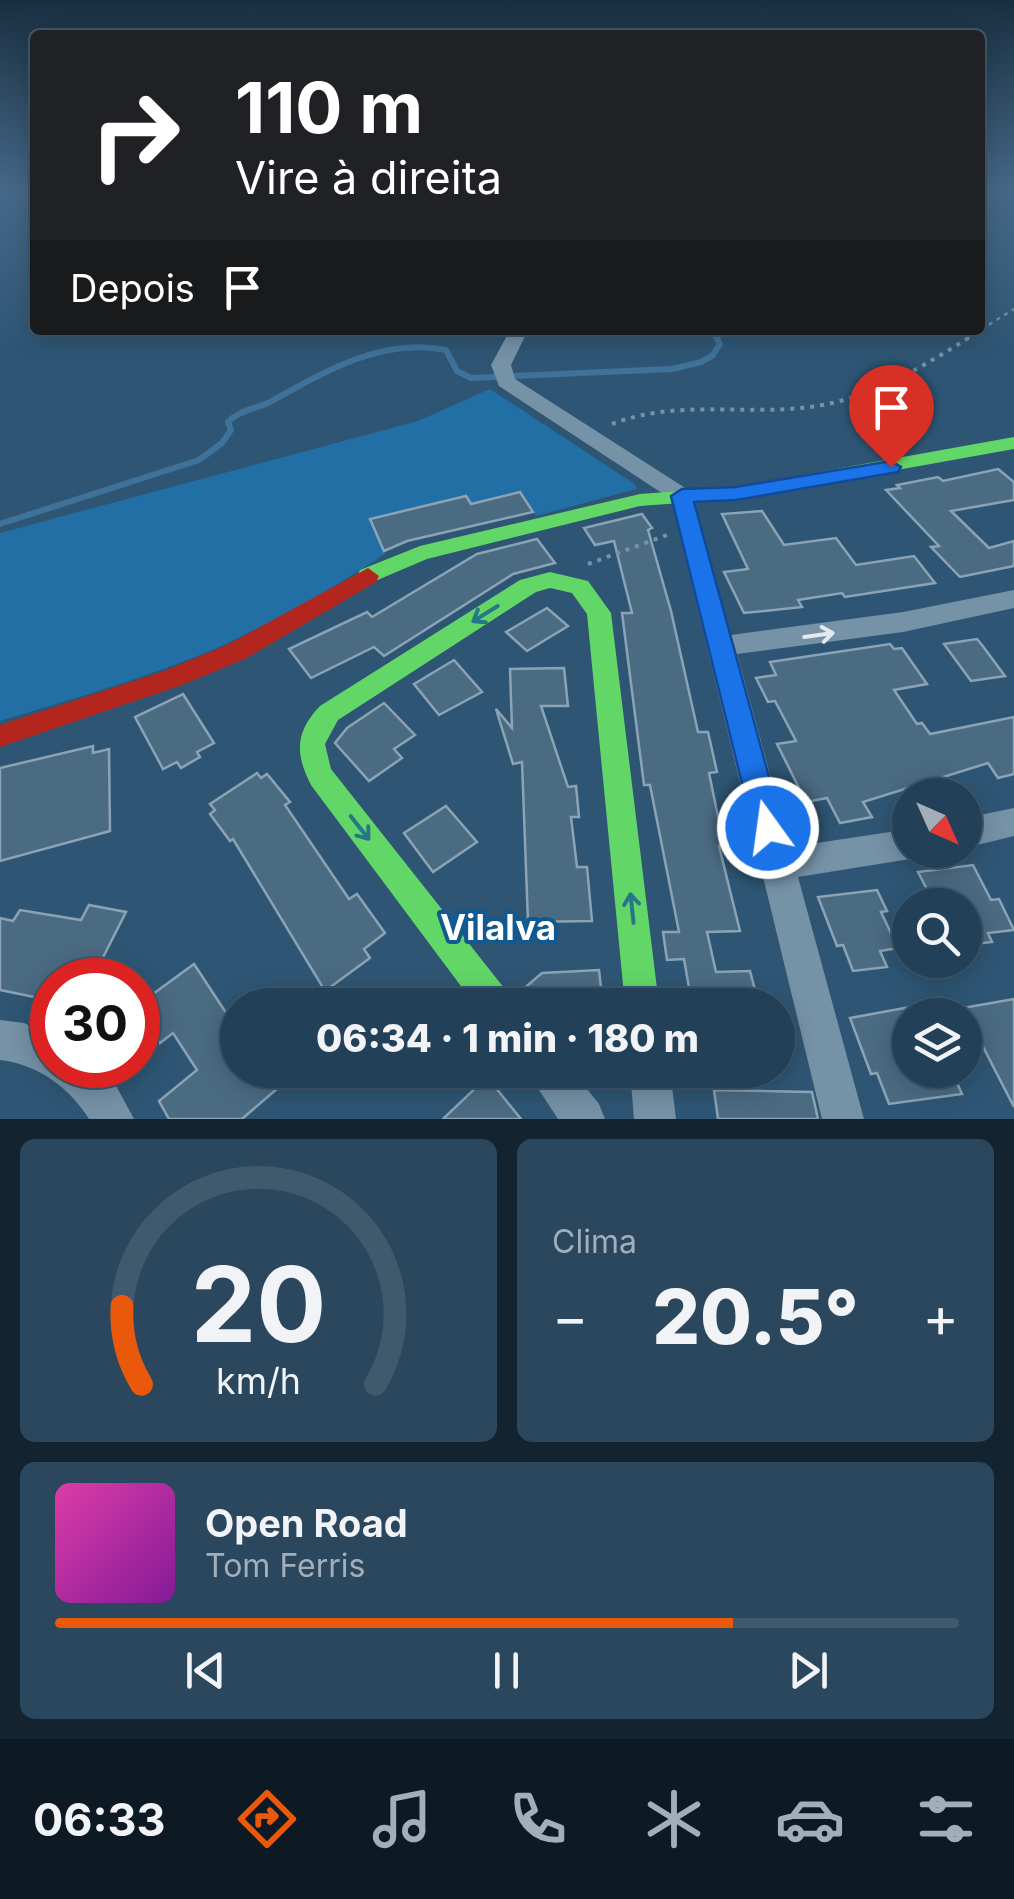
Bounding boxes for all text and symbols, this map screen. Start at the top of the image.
text: 110 m [235,65,423,150]
icon: right [70,70,200,200]
text: Vire à direita [235,150,502,205]
icon: arrive [215,260,270,315]
text: Depois [70,265,195,311]
pin [849,365,934,468]
icon: arrive [864,380,919,435]
one-way arrow [471,604,500,624]
one-way arrow [803,625,835,643]
position arrow [716,776,820,880]
north arrow [892,778,982,868]
map controls [892,778,982,1088]
one-way arrow [349,815,371,841]
button: search [892,888,982,978]
one-way arrow [622,892,641,925]
district label: Vilalva [440,906,556,948]
speed limit sign: 30 [30,958,160,1088]
button: layers [892,998,982,1088]
text: 06:34 · 1 min · 180 m [316,1015,699,1061]
text: Clima [552,1222,637,1261]
text: 20 [191,1241,326,1367]
text: 20.5° [652,1271,859,1362]
text: − [552,1284,588,1350]
text: + [923,1284,959,1350]
text: km/h [216,1359,301,1403]
text: Open Road [205,1500,408,1546]
text: Tom Ferris [205,1546,365,1585]
icon: previous [178,1643,233,1698]
icon: pause [479,1643,534,1698]
icon: next [781,1643,836,1698]
icon: directions [232,1784,302,1854]
icon: music [367,1784,437,1854]
icon: phone [503,1784,573,1854]
icon: climate [639,1784,709,1854]
icon: car [775,1784,845,1854]
icon: filters [911,1784,981,1854]
text: 06:33 [33,1792,166,1847]

